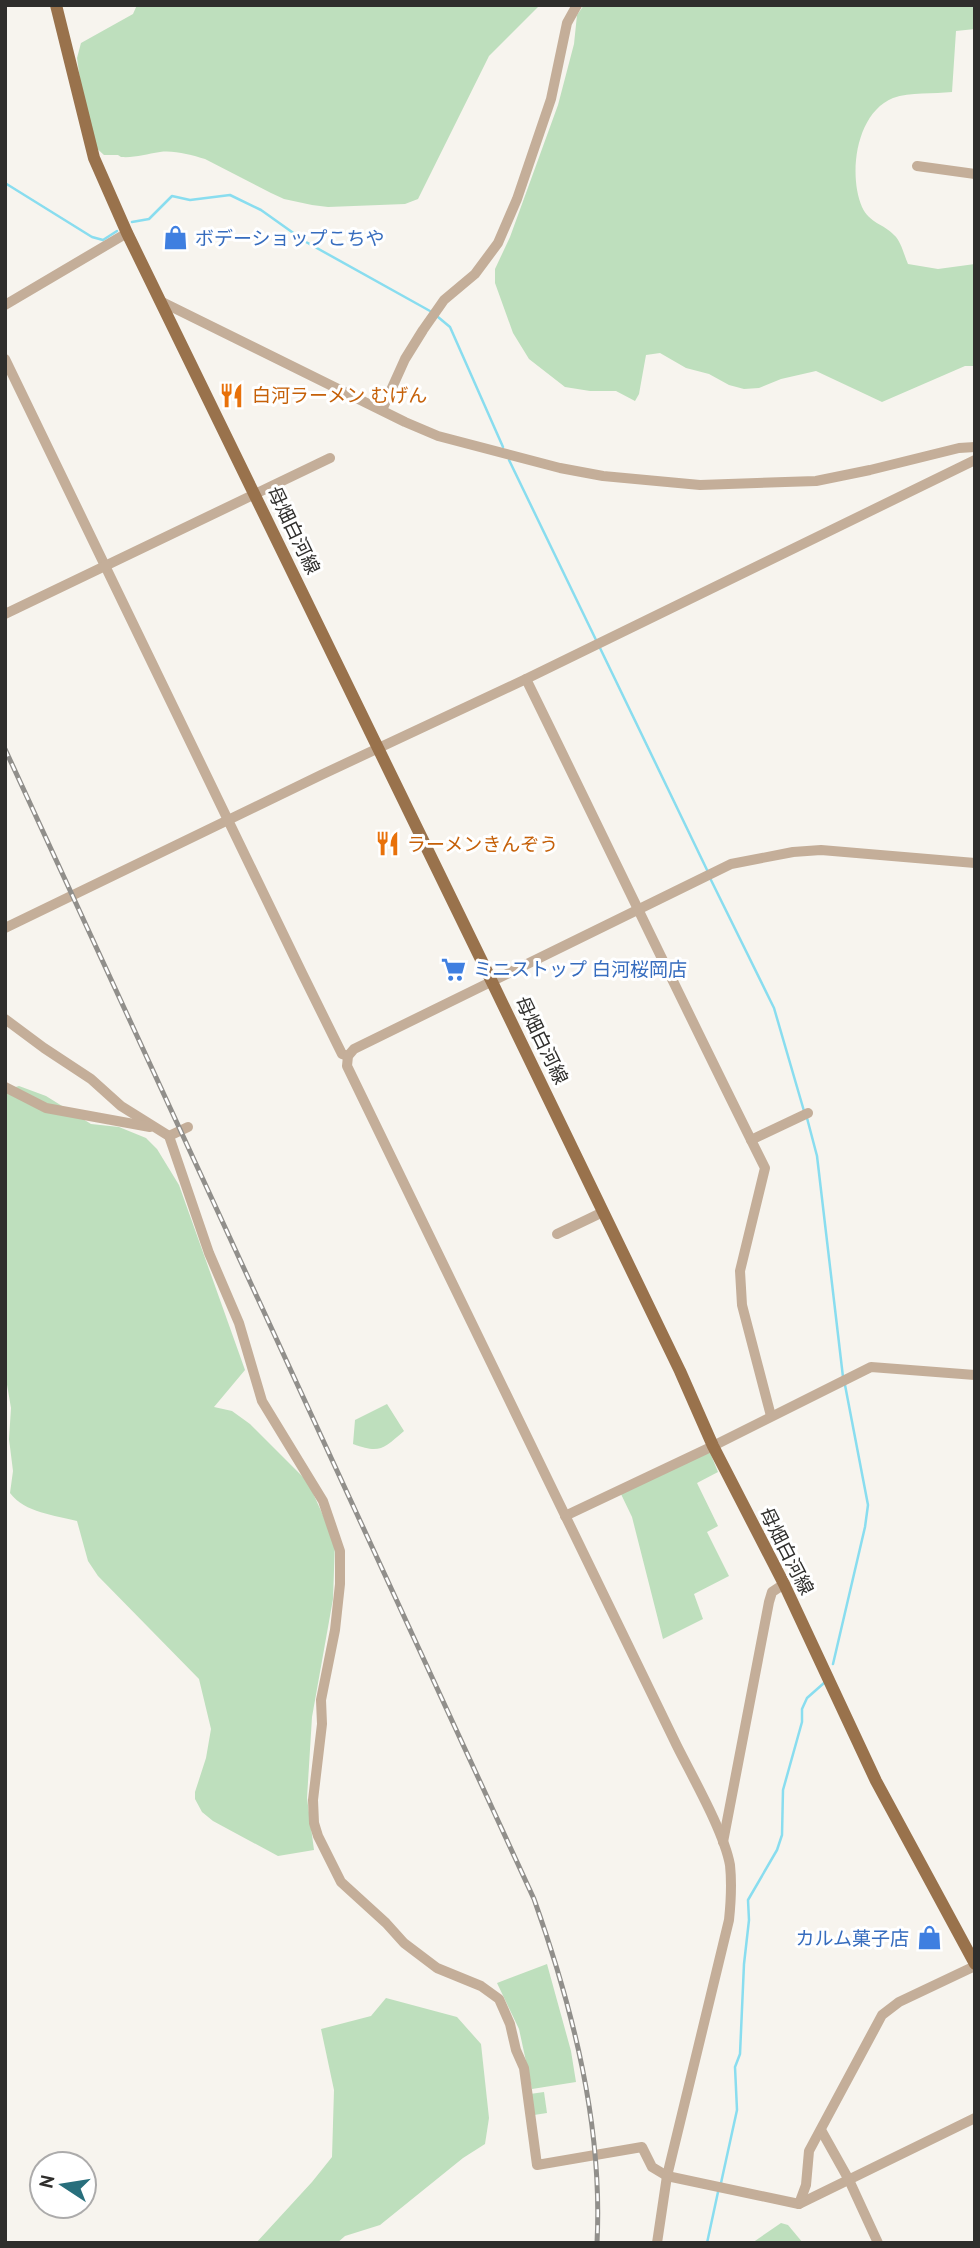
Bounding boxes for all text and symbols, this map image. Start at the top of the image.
shop icon: ボデーショップこちや [161,224,189,252]
place label: ボデーショップこちや [195,226,385,250]
restaurant icon: 白河ラーメン むげん [218,381,246,409]
place label: 白河ラーメン むげん [252,383,427,407]
street label: 母畑白河線 [262,482,326,578]
restaurant icon: ラーメンきんぞう [373,830,401,858]
place label: ラーメンきんぞう [407,832,558,856]
supermarket icon: ミニストップ 白河桜岡店 [439,955,467,983]
place label: ミニストップ 白河桜岡店 [473,957,687,981]
street label: 母畑白河線 [510,992,574,1088]
street label: 母畑白河線 [755,1503,819,1599]
shop icon: カルム菓子店 [915,1924,943,1952]
place label: カルム菓子店 [795,1926,909,1950]
north arrow [28,2150,98,2220]
text: N [33,2173,59,2190]

